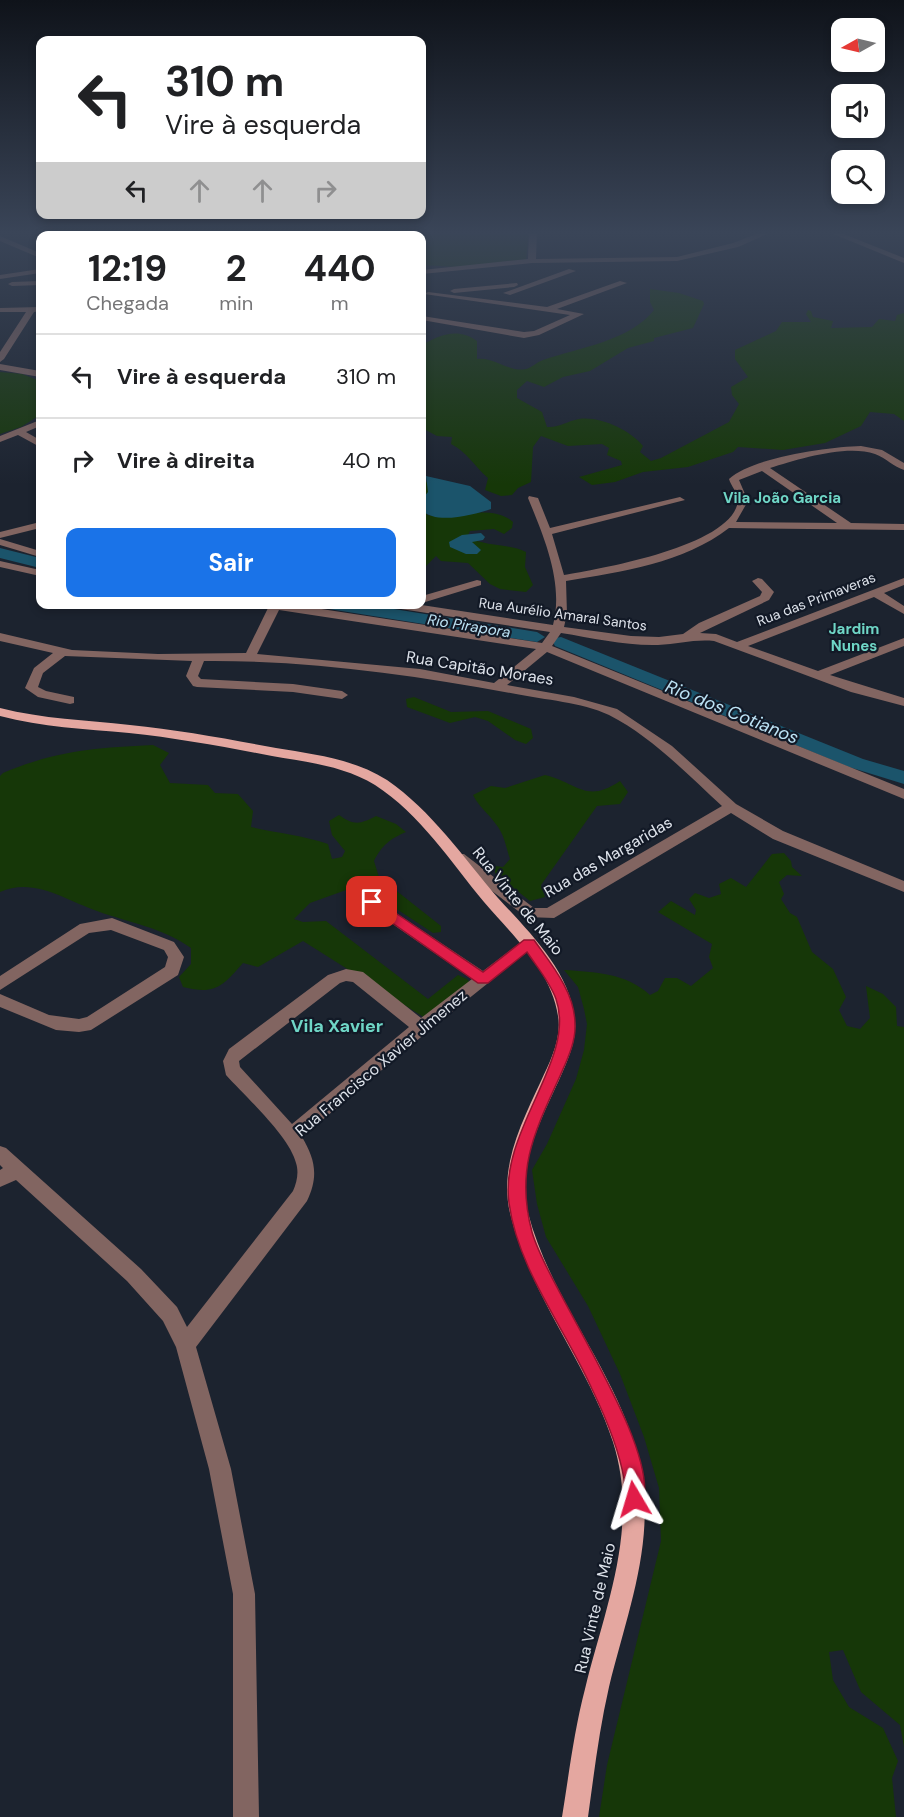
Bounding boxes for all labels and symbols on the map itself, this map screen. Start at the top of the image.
north arrow [831,18,885,72]
district label: Vila João Garcia [723,488,841,508]
street label: Rua das Primaveras [754,568,878,630]
street label: Rua Aurélio Amaral Santos [478,593,648,635]
water label: Rio Pirapora [426,610,512,642]
district label: Jardim Nunes [829,619,879,656]
street label: Rua Capitão Moraes [405,646,555,690]
water label: Rio dos Cotianos [662,674,802,750]
street label: Rua das Margaridas [540,812,676,902]
street label: Rua Vinte de Maio [468,842,568,960]
pin [346,876,397,927]
street label: Rua Francisco Xavier Jimenez [291,985,471,1141]
district label: Vila Xavier [291,1014,383,1038]
position arrow [602,1467,666,1531]
street label: Rua Vinte de Maio [570,1541,620,1675]

